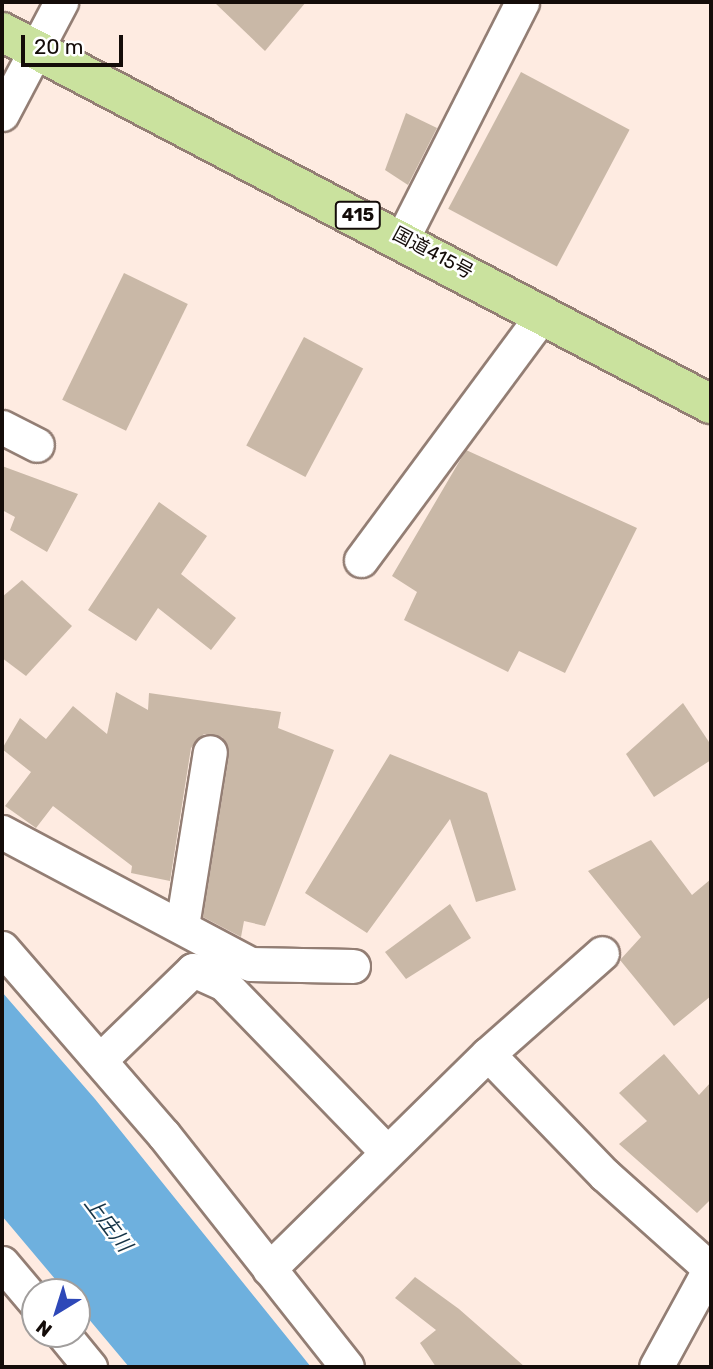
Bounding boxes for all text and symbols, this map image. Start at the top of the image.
scale bar [24,21,126,65]
text: 20 m [34,34,83,59]
road number: 415 [334,200,382,230]
street label: 国道415号 [389,222,477,284]
water label: 上庄川 [79,1191,137,1257]
north arrow [21,1278,91,1348]
text: N [32,1315,56,1342]

